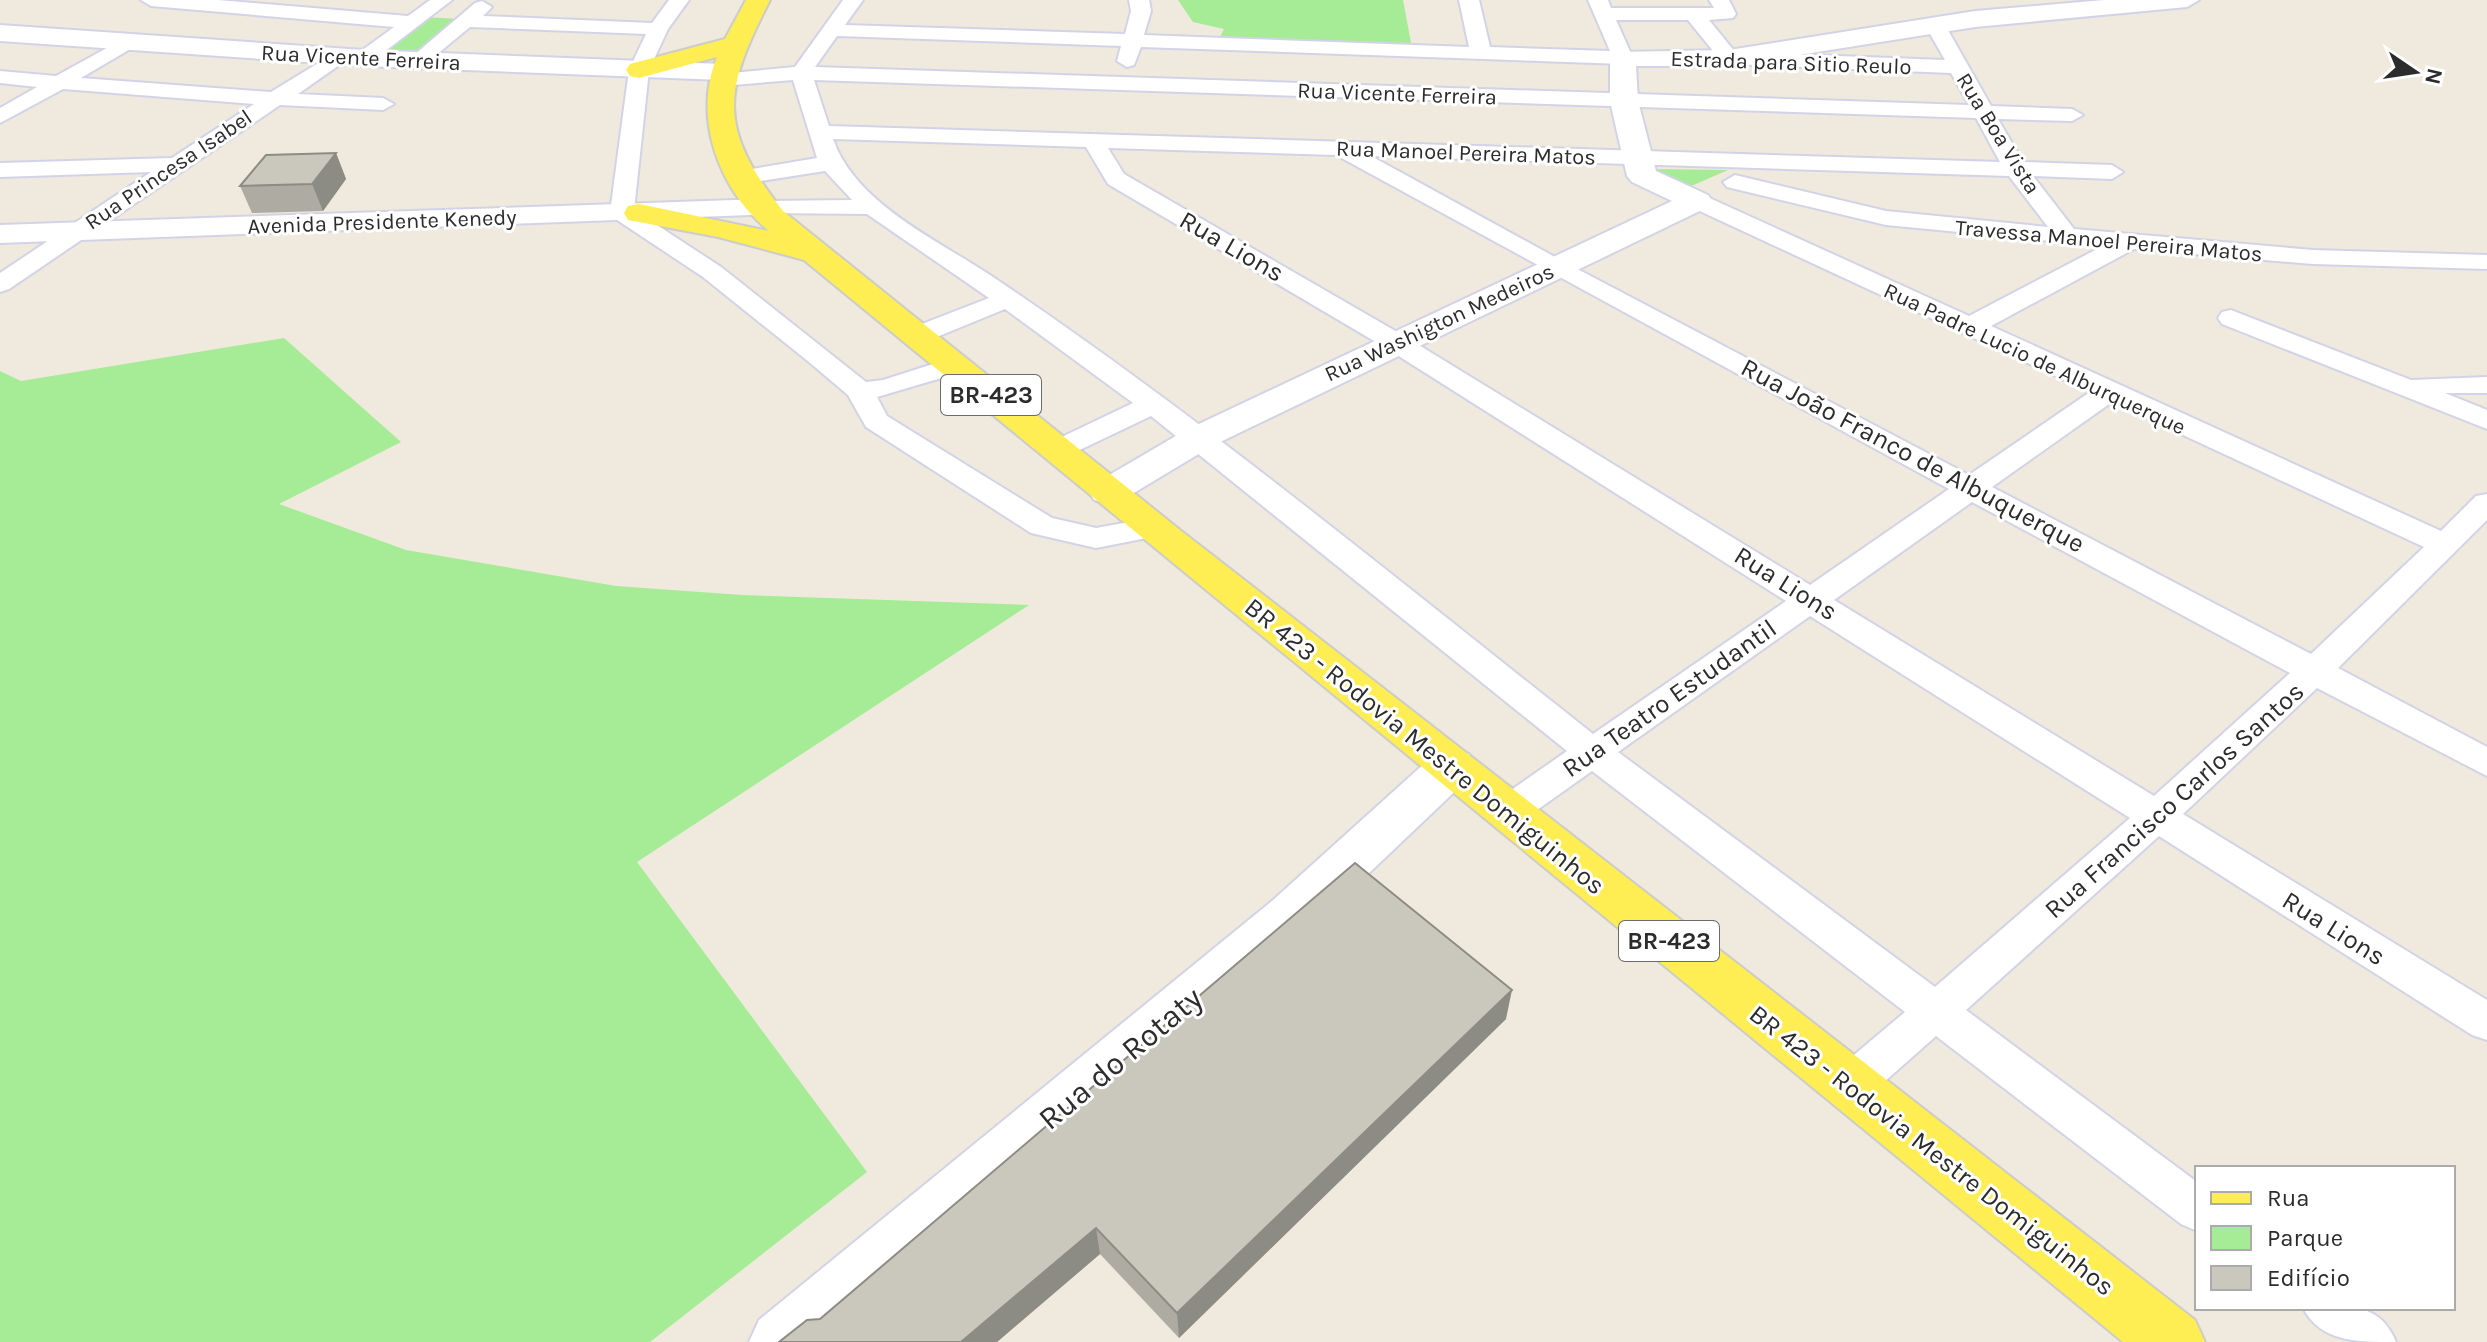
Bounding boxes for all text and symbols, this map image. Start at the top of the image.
north arrow [2375,32,2455,112]
street label: Rua Vicente Ferreira [260,40,461,76]
street label: Estrada para Sitio Reulo [1670,46,1912,80]
text: N [2419,66,2448,87]
street label: Rua Boa Vista [1951,68,2046,199]
street label: Rua Vicente Ferreira [1297,78,1497,110]
street label: Rua Princesa Isabel [80,104,257,235]
street label: Rua Manoel Pereira Matos [1336,135,1596,171]
street label: Avenida Presidente Kenedy [247,204,517,240]
street label: Rua Lions [1174,204,1290,289]
street label: Travessa Manoel Pereira Matos [1954,215,2264,267]
street label: Rua Washigton Medeiros [1321,258,1558,388]
street label: Rua Padre Lucio de Alburquerque [1879,277,2190,440]
street label: Rua João Franco de Albuquerque [1736,351,2090,559]
road number: BR-423 [941,375,1041,415]
street label: Rua Lions [1728,540,1843,627]
street label: BR 423 - Rodovia Mestre Domiguinhos [1238,591,1611,901]
street label: Rua Teatro Estudantil [1556,613,1782,784]
street label: Rua Francisco Carlos Santos [2038,676,2310,925]
street label: Rua Lions [2276,885,2391,972]
road number: BR-423 [1619,921,1719,961]
street label: Rua do Rotaty [1031,979,1210,1137]
street label: BR 423 - Rodovia Mestre Domiguinhos [1743,998,2120,1302]
legend [2195,1166,2455,1310]
text: Rua [2267,1184,2309,1212]
text: Parque [2267,1224,2343,1252]
text: Edifício [2267,1264,2350,1292]

